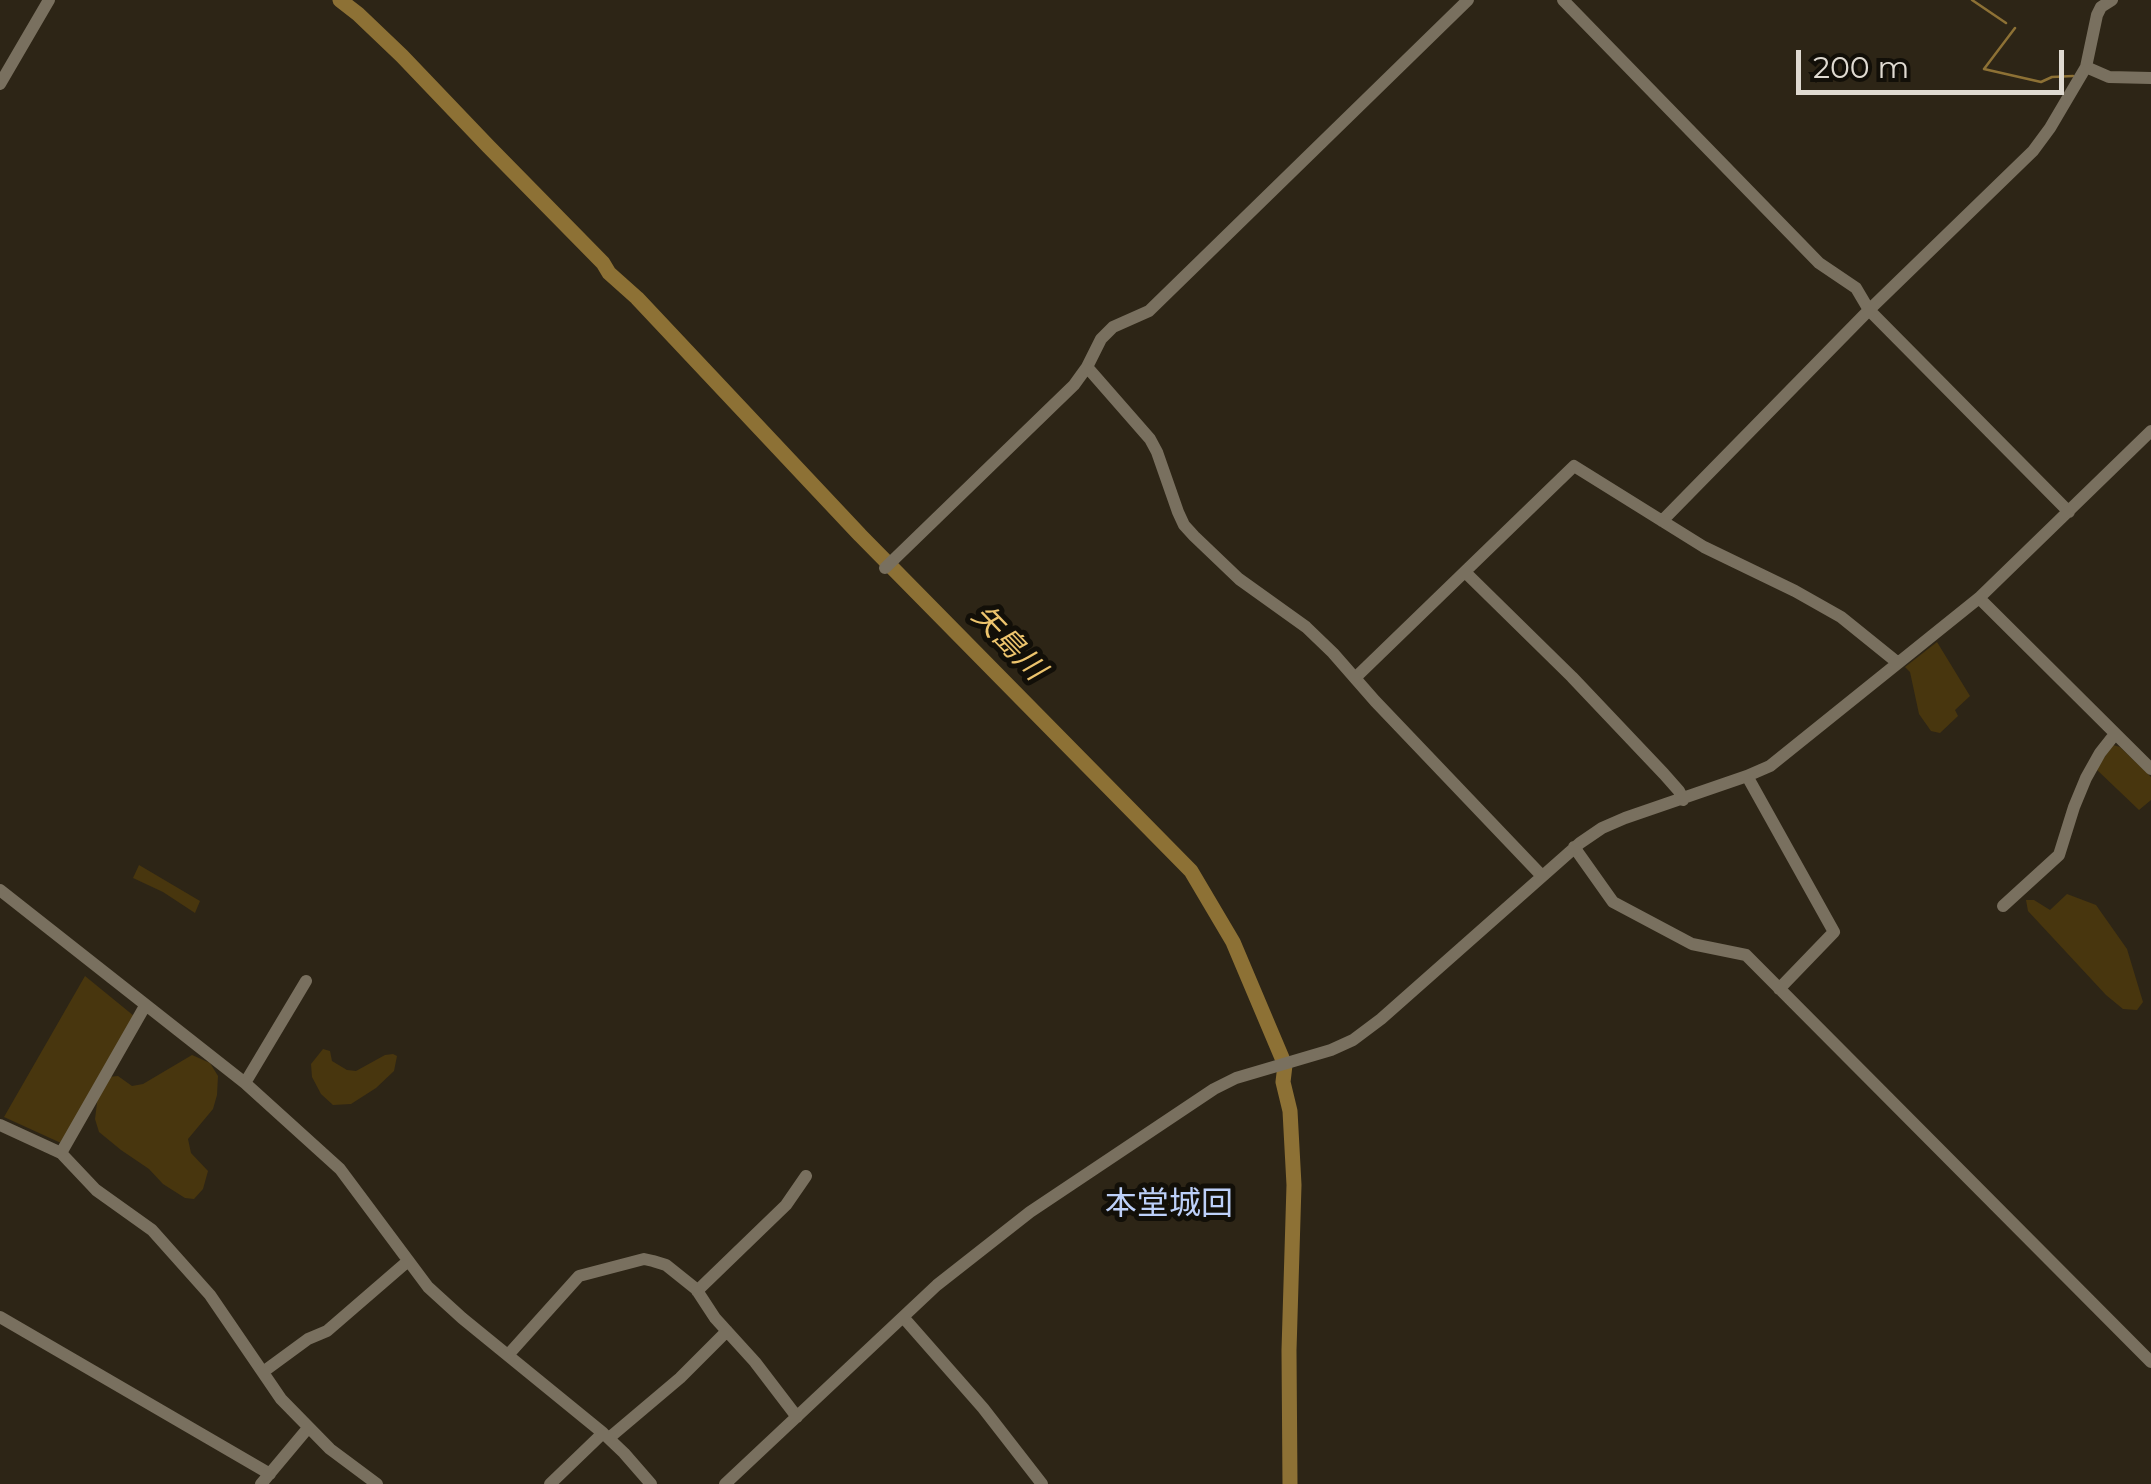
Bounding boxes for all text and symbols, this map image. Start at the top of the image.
scale bar [1801,30,2068,92]
text: 200 m [1813,49,1909,86]
water label: 矢島川 [964,598,1052,688]
district label: 本堂城回 [1105,1186,1233,1224]

